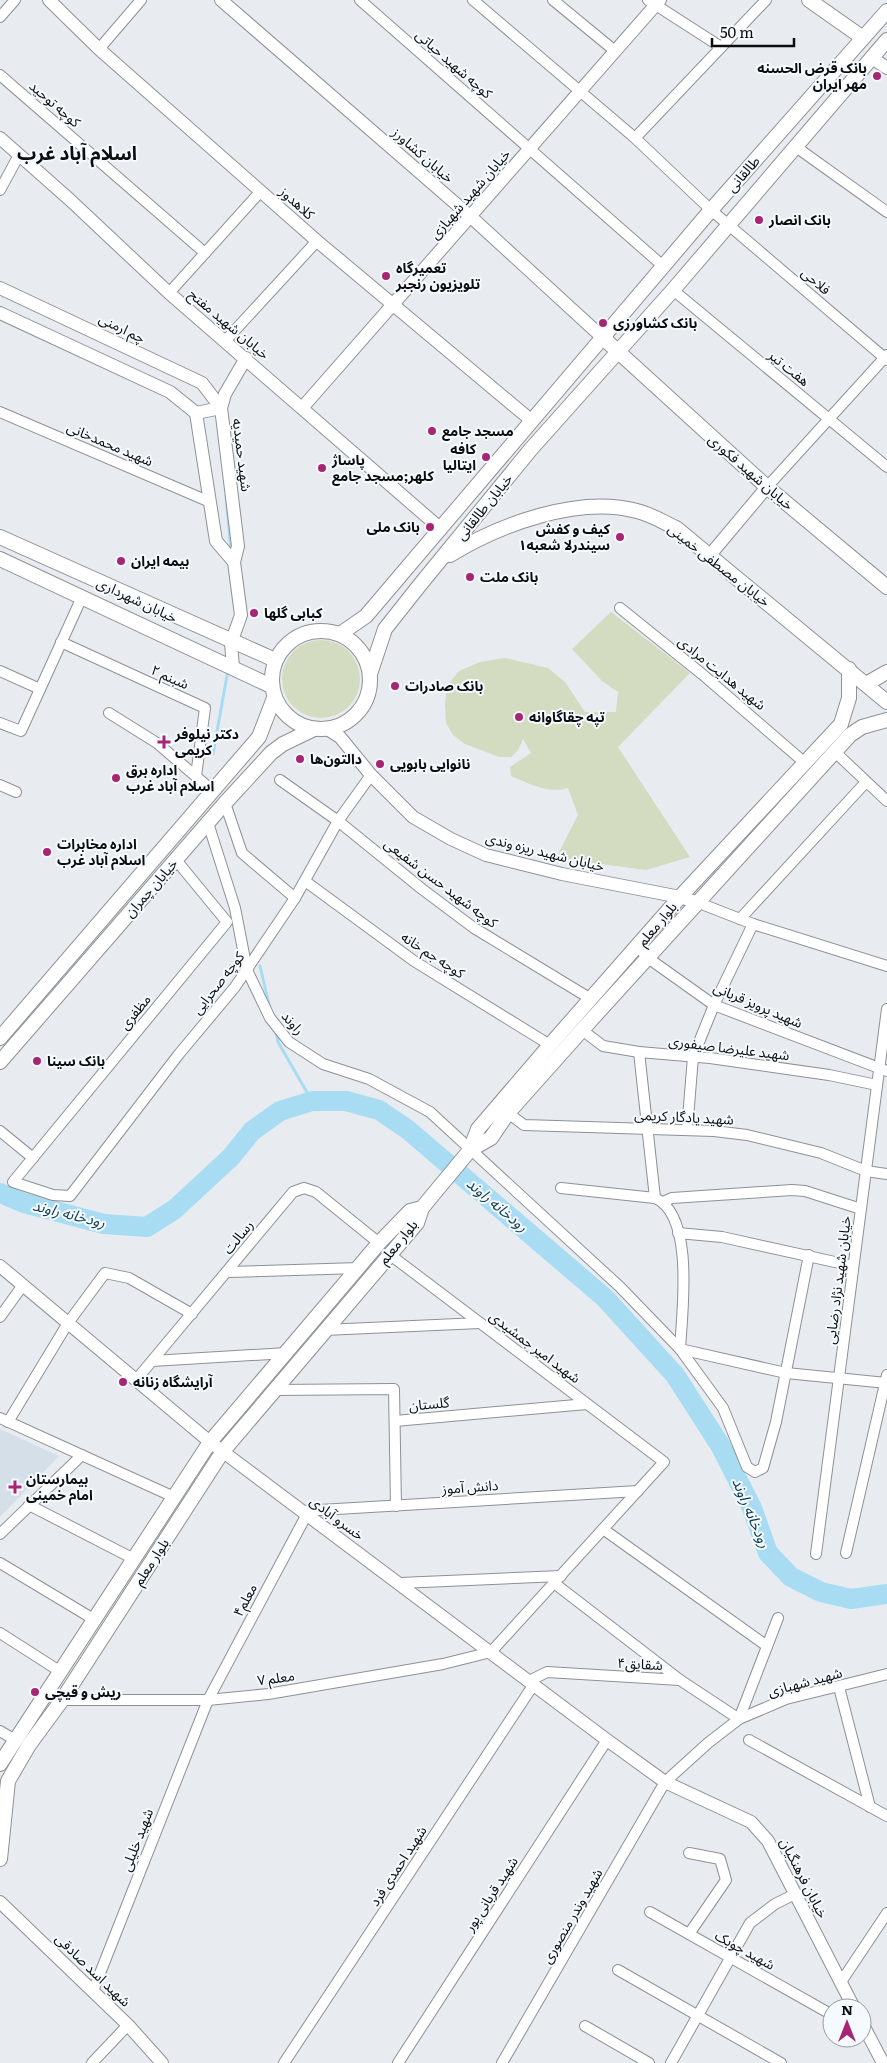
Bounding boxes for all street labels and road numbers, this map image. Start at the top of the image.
street label: کوچه شهید حیاتی [411,24,498,103]
street label: کوچه توحید [25,75,86,132]
street label: خیابان کشاورز [388,121,459,187]
street label: خیابان شهید شهبازی [424,144,514,243]
street label: طالقانی [721,151,764,196]
street label: کلاهدوز [275,180,320,224]
street label: فلاحی [798,262,836,299]
street label: خیابان شهید مفتح [184,283,274,365]
street label: چم ارمنی [95,307,149,349]
street label: هفت تیر [764,344,815,390]
street label: شهید محمدخانی [64,416,157,470]
street label: شهید حمیدیه [229,417,257,493]
street label: خیابان شهید فکوری [705,429,799,514]
street label: خیابان طالقانی [450,469,516,544]
street label: خیابان مصطفی خمینی [664,518,775,611]
street label: خیابان شهرداری [94,572,181,626]
street label: شهید هدایت مرادی [674,631,771,714]
street label: شبنم ۲ [148,659,192,695]
street label: خیابان شهید ریزه وندی [484,827,607,875]
street label: کوچه شهید حسن شفیعی [380,833,503,933]
street label: خیابان چمران [119,854,182,922]
street label: بلوار معلم [632,897,682,951]
street label: کوچه جم خانه [397,926,469,984]
street label: کوچه صحرایی [186,947,249,1019]
street label: شهید پرویز قربانی [710,976,806,1033]
street label: مظفری [114,989,155,1033]
street label: راوند [278,1006,310,1039]
street label: شهید علیرضا صیفوری [667,1030,791,1064]
street label: شهید یادگار کریمی [634,1103,734,1129]
street label: بلوار معلم [373,1214,423,1269]
street label: رسالت [217,1215,257,1258]
street label: خیابان شهید نژاد رضایی [819,1215,855,1345]
street label: شهید امیر جمشیدی [486,1305,585,1387]
street label: گلستان [408,1391,450,1415]
street label: دانش آموز [440,1474,499,1498]
street label: خسرو آبادی [306,1490,369,1544]
street label: بلوار معلم [127,1534,175,1590]
street label: معلم۴ [227,1580,263,1620]
street label: شقایق۴ [617,1652,663,1675]
street label: شهید شهبازی [765,1661,844,1701]
street label: معلم ۷ [256,1664,296,1692]
street label: شهید خلیلی [115,1805,157,1874]
street label: شهید احمدی فرد [364,1821,431,1910]
street label: خیابان فرهنگیان [776,1834,834,1921]
street label: شهید قربانی پور [458,1852,523,1936]
street label: شهید وندر منصوری [536,1864,606,1967]
street label: شهید چوبک [711,1924,779,1975]
street label: شهید اسد صادقی [51,1928,136,2011]

